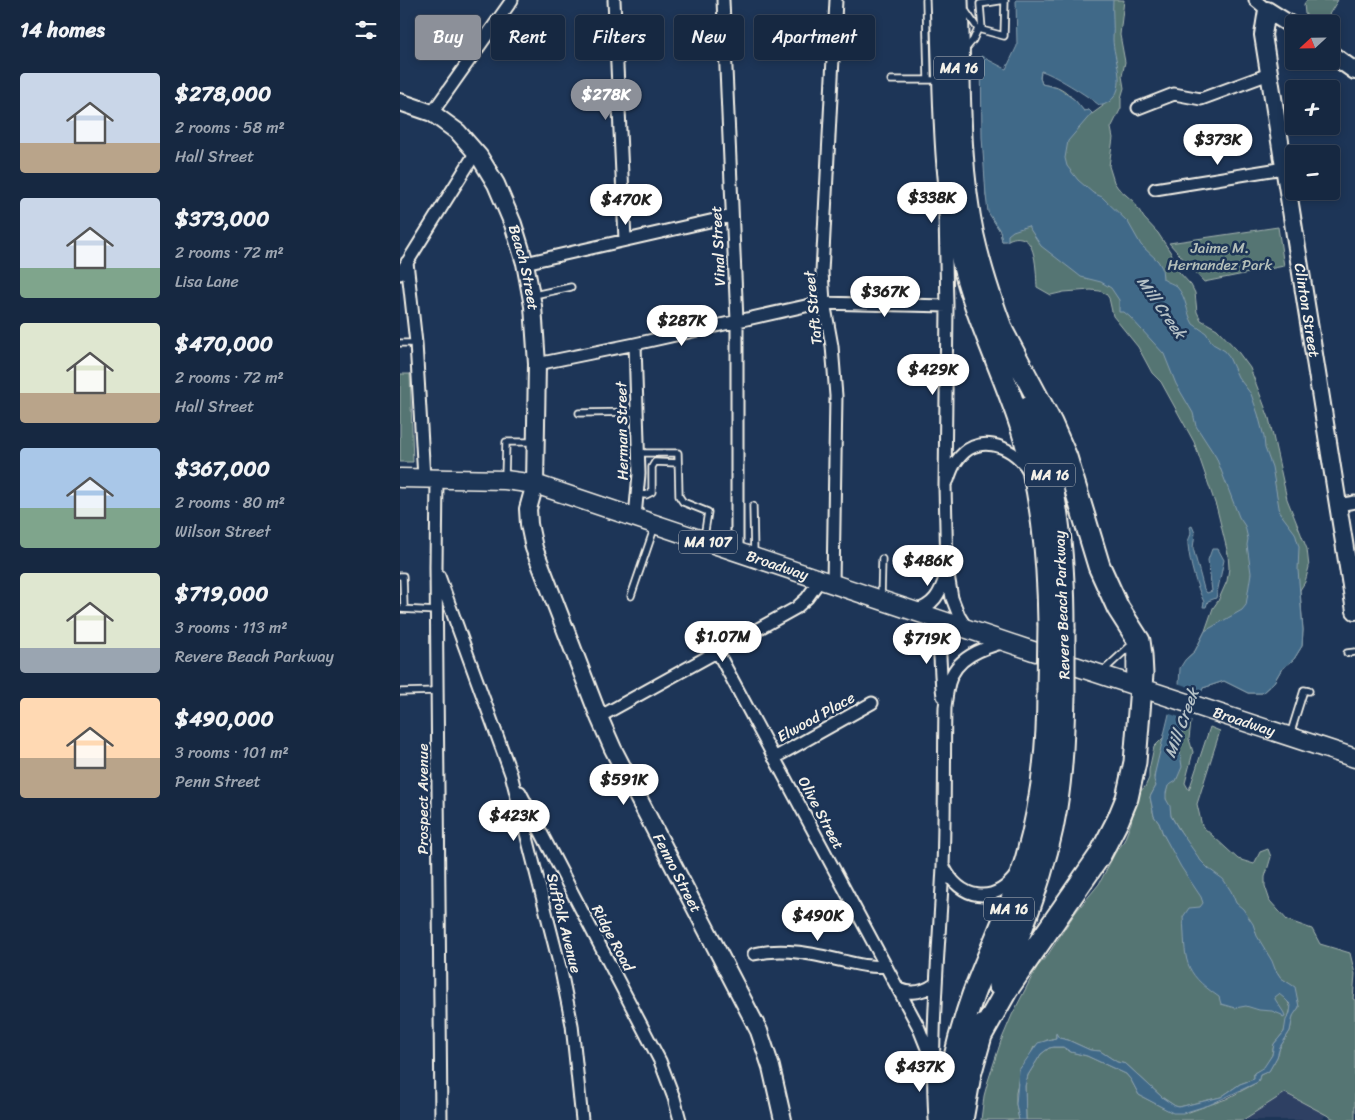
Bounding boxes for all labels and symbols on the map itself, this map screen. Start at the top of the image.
north arrow [1285,15,1340,70]
road number: MA 16 [934,56,984,80]
pin: $278K [571,78,641,121]
pin: $373K [1183,124,1253,166]
pin: $338K [897,182,967,224]
pin: $470K [591,184,661,226]
street label: Vinal Street [703,205,733,287]
street label: Beach Street [501,221,546,311]
park label: Jaime M. Hernandez Park [1167,235,1274,278]
street label: Clinton Street [1287,261,1327,360]
street label: Taft Street [796,269,830,346]
water label: Mill Creek [1129,270,1195,347]
pin: $367K [850,276,920,318]
pin: $287K [647,304,717,347]
pin: $429K [898,354,968,396]
street label: Herman Street [608,380,636,481]
road number: MA 16 [1025,464,1075,486]
road number: MA 107 [679,530,737,554]
street label: Revere Beach Parkway [1046,530,1078,680]
street label: Broadway [743,543,812,588]
pin: $486K [893,544,963,587]
pin: $1.07M [682,620,764,663]
pin: $719K [892,622,962,665]
water label: Mill Creek [1156,682,1208,762]
street label: Elwood Place [772,685,860,749]
street label: Broadway [1209,699,1279,744]
street label: Prospect Avenue [410,743,436,855]
pin: $591K [589,764,659,806]
street label: Olive Street [791,772,851,855]
pin: $423K [479,800,549,842]
street label: Fenno Street [646,829,709,918]
street label: Suffolk Avenue [539,870,589,976]
road number: MA 16 [984,898,1034,921]
street label: Ridge Road [585,900,642,977]
pin: $490K [783,900,853,942]
pin: $437K [885,1050,955,1093]

